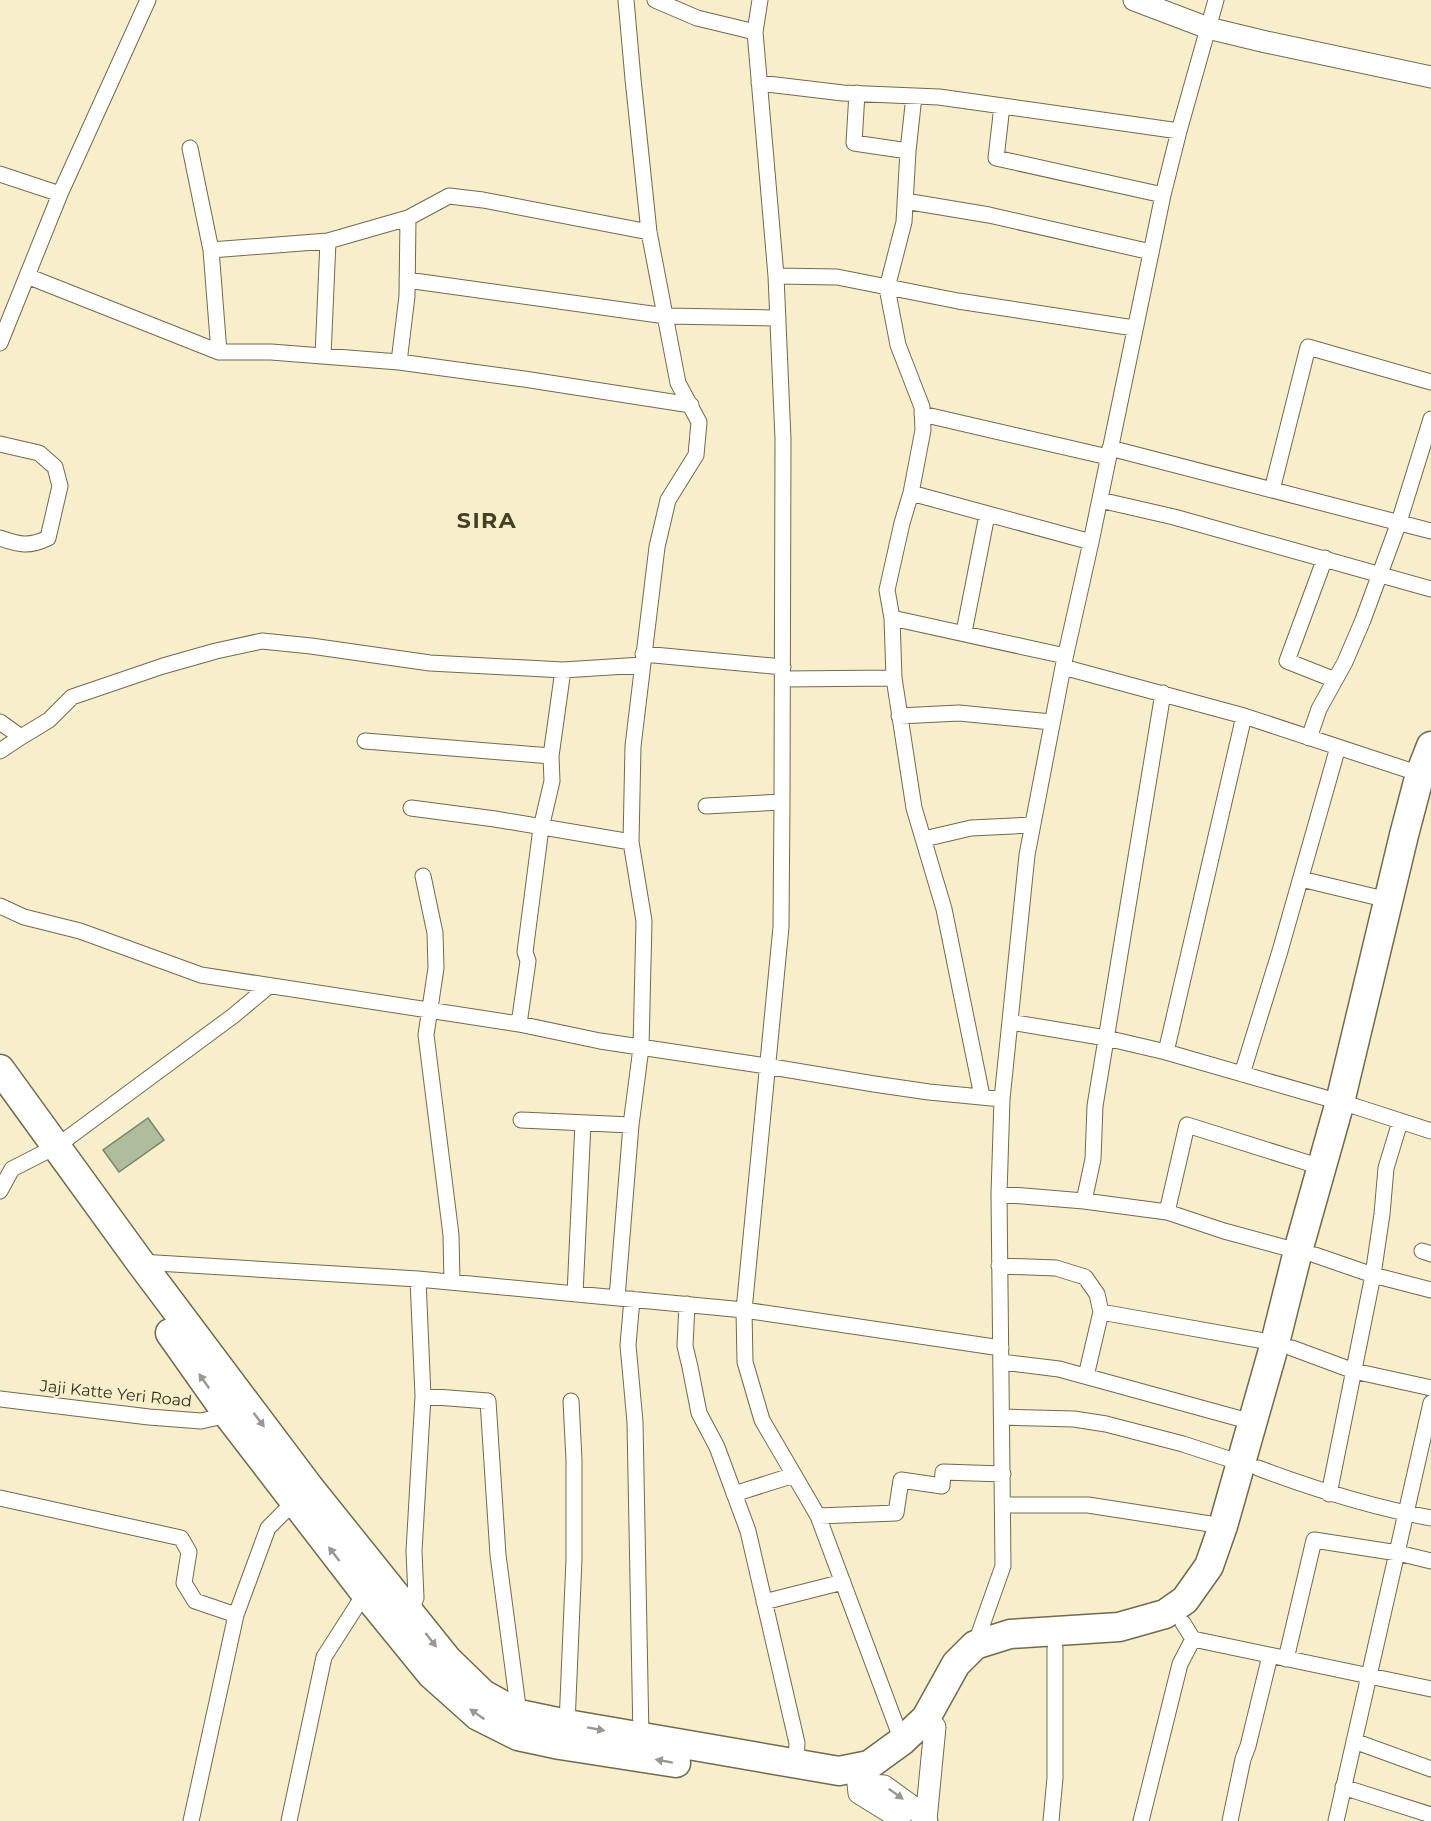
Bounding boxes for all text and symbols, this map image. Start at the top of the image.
district label: SIRA [457,507,517,534]
one-way arrow [198,1374,210,1390]
street label: Jaji Katte Yeri Road [38,1376,193,1411]
one-way arrow [253,1412,265,1428]
one-way arrow [329,1546,341,1561]
one-way arrow [425,1632,438,1648]
one-way arrow [470,1708,486,1720]
one-way arrow [587,1725,606,1734]
one-way arrow [655,1756,674,1765]
one-way arrow [887,1788,903,1800]

